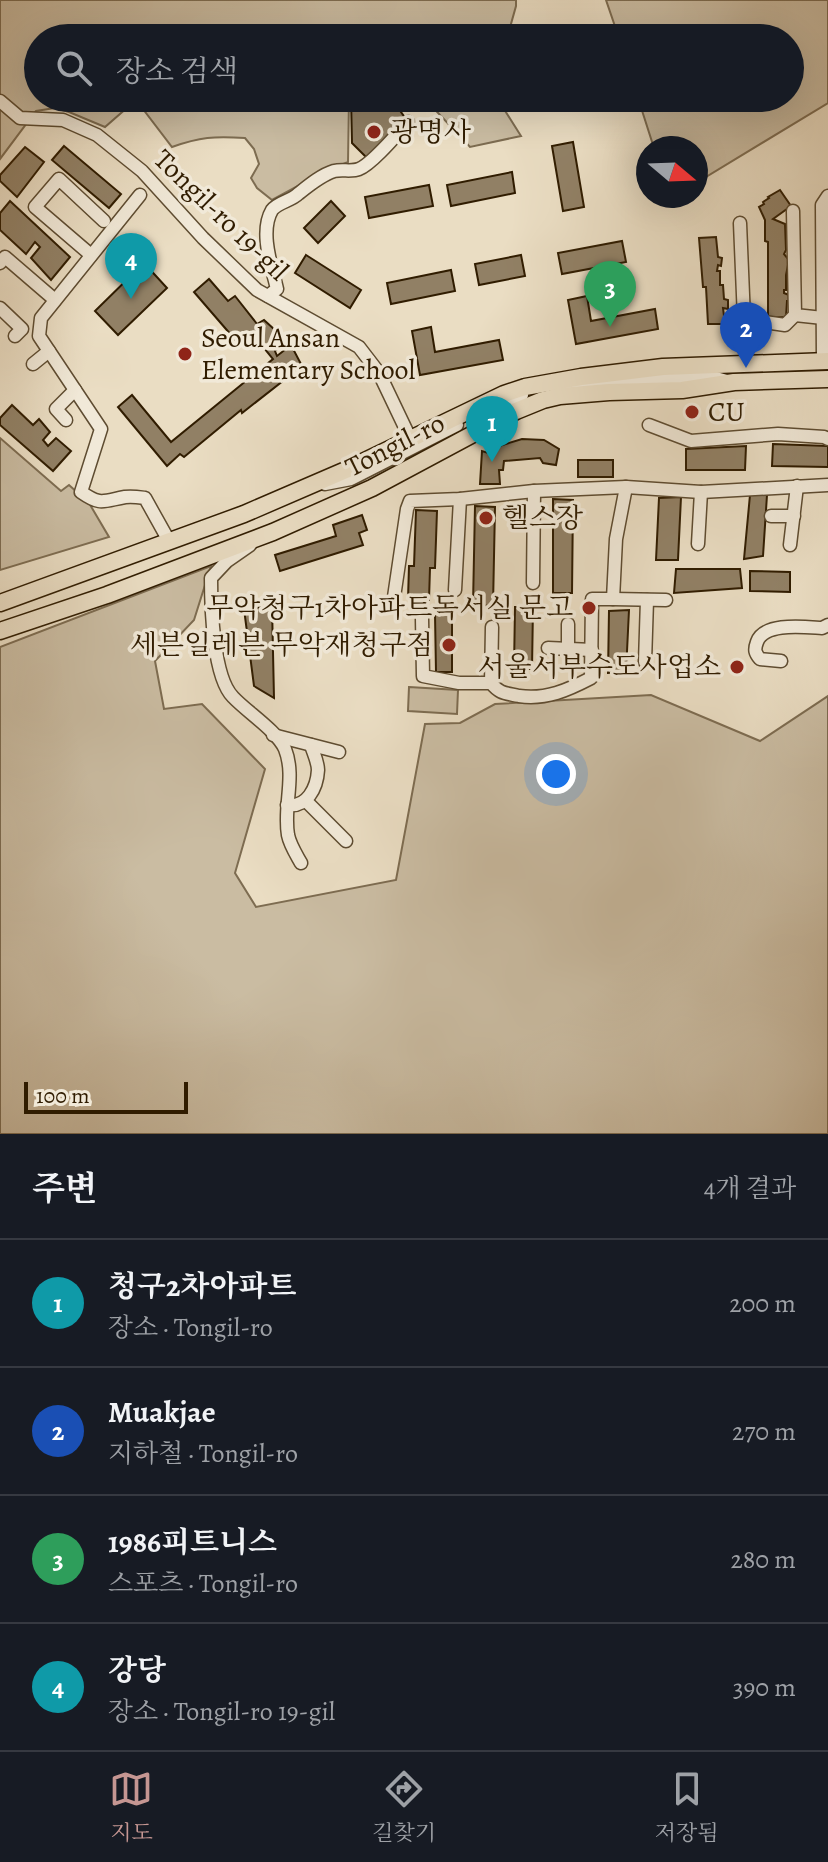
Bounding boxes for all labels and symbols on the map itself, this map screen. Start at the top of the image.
place label: 광명사 [390,113,471,151]
marker: 광명사 [365,123,383,141]
north arrow [636,136,708,208]
street label: Tongil-ro 19-gil [145,141,297,289]
pin: 4 [105,233,157,299]
pin: 3 [584,261,636,327]
pin: 2 [720,302,772,368]
place label: Seoul Ansan Elementary School [201,319,416,389]
marker: Seoul Ansan Elementary School [176,345,194,363]
place label: CU [708,393,745,431]
pin: 1 [466,396,518,462]
marker: CU [683,403,701,421]
street label: Tongil-ro [339,404,451,486]
place label: 헬스장 [502,499,583,537]
marker: 헬스장 [477,509,495,527]
place label: 무악청구1차아파트독서실 문고 [206,589,573,627]
marker: 무악청구1차아파트독서실 문고 [580,599,598,617]
place label: 세븐일레븐 무악재청구점 [130,626,433,664]
marker: 세븐일레븐 무악재청구점 [440,636,458,654]
place label: 서울서부수도사업소 [478,648,721,686]
marker: 서울서부수도사업소 [728,658,746,676]
your location [536,754,576,794]
scale bar [24,1078,188,1114]

